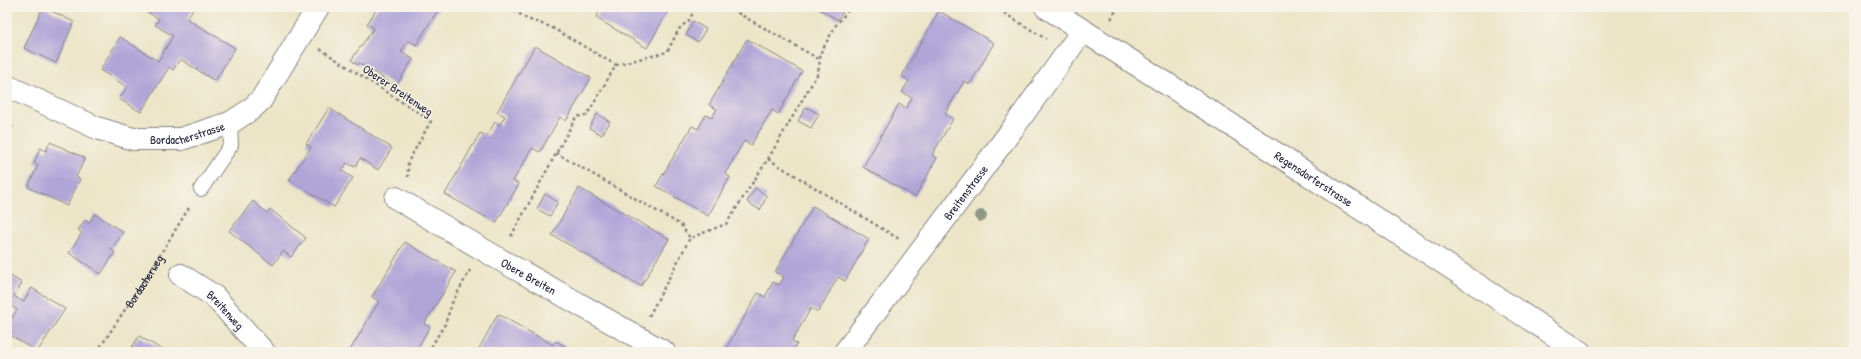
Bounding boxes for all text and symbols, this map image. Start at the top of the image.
street label: Oberer Breitenweg [360,60,436,120]
street label: Bordacherstrasse [150,117,227,148]
street label: Regensdorferstrasse [1271,146,1357,210]
street label: Breitenstrasse [939,161,991,223]
street label: Bordacherweg [120,251,167,311]
street label: Obere Breiten [498,253,560,298]
street label: Breitenweg [204,285,248,333]

